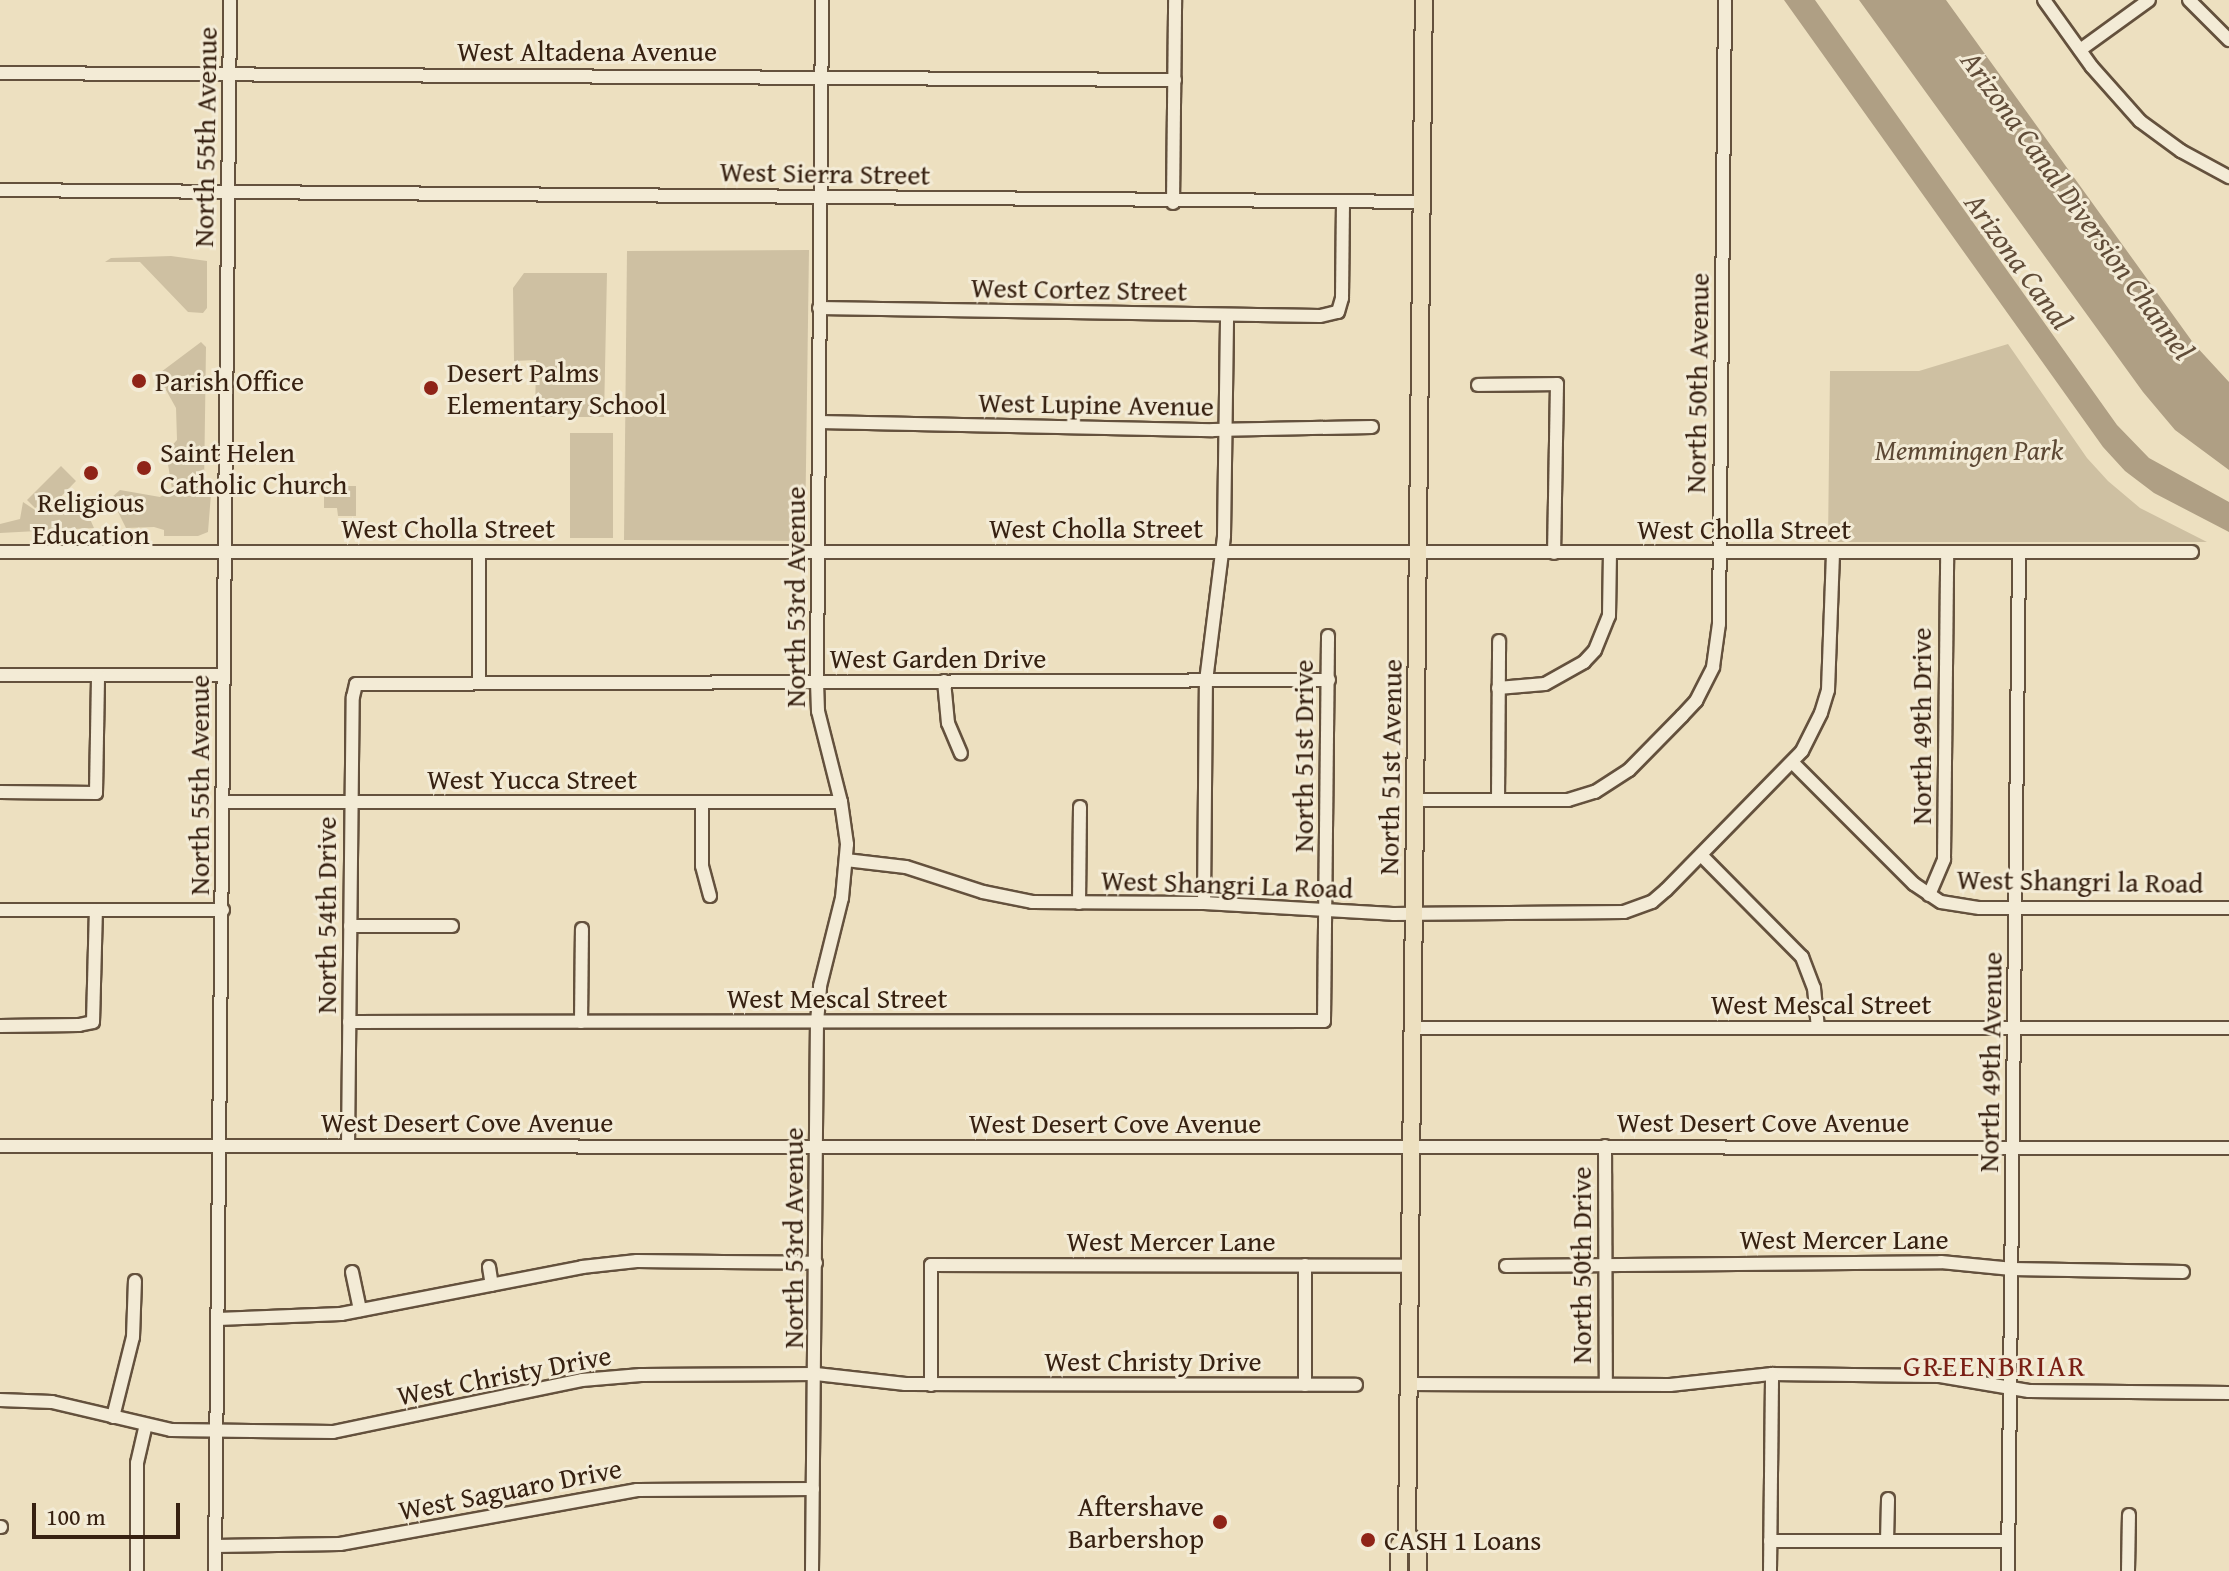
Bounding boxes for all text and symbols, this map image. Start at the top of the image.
street label: North 55th Avenue [186,26,224,248]
street label: West Altadena Avenue [457,34,717,68]
water label: Arizona Canal Diversion Channel [1954,43,2202,367]
street label: West Sierra Street [719,154,931,192]
water label: Arizona Canal [1957,186,2081,336]
street label: West Cortez Street [971,270,1187,308]
street label: North 50th Avenue [1678,272,1716,494]
place label: Desert Palms Elementary School [447,355,666,421]
place label: Parish Office [155,364,304,398]
marker: Parish Office [130,372,148,390]
marker: Desert Palms Elementary School [422,379,440,397]
street label: West Lupine Avenue [978,385,1214,423]
park label: Memmingen Park [1875,433,2063,467]
place label: Saint Helen Catholic Church [160,435,348,501]
marker: Saint Helen Catholic Church [135,459,153,477]
marker: Religious Education [82,464,100,482]
place label: Religious Education [32,485,150,551]
street label: North 53rd Avenue [778,486,812,708]
street label: West Cholla Street [341,511,555,545]
street label: West Cholla Street [989,511,1203,545]
street label: West Cholla Street [1637,512,1851,546]
street label: North 49th Drive [1904,627,1938,825]
street label: West Garden Drive [830,641,1046,675]
street label: North 51st Avenue [1371,659,1409,875]
street label: North 51st Drive [1286,660,1320,852]
street label: North 55th Avenue [182,675,216,895]
street label: West Yucca Street [427,762,637,796]
street label: North 54th Drive [309,816,343,1014]
street label: West Shangri la Road [1956,862,2204,900]
street label: West Shangri La Road [1100,863,1354,905]
street label: North 49th Avenue [1971,951,2009,1173]
street label: West Mescal Street [727,981,947,1015]
street label: West Mescal Street [1711,987,1931,1021]
street label: West Desert Cove Avenue [321,1105,613,1139]
street label: West Desert Cove Avenue [1617,1105,1909,1139]
street label: West Desert Cove Avenue [969,1106,1261,1140]
street label: North 53rd Avenue [776,1127,810,1349]
street label: North 50th Drive [1564,1166,1598,1364]
street label: West Mercer Lane [1739,1222,1949,1256]
street label: West Mercer Lane [1066,1224,1276,1258]
street label: West Christy Drive [394,1338,614,1412]
street label: West Christy Drive [1044,1344,1262,1378]
district label: GREENBRIAR [1903,1347,2087,1383]
street label: West Saguaro Drive [396,1451,624,1527]
scale bar [36,1487,184,1537]
place label: Aftershave Barbershop [1068,1489,1204,1555]
text: 100 m [46,1499,106,1534]
marker: Aftershave Barbershop [1211,1513,1229,1531]
place label: CASH 1 Loans [1384,1523,1541,1557]
marker: CASH 1 Loans [1359,1531,1377,1549]

